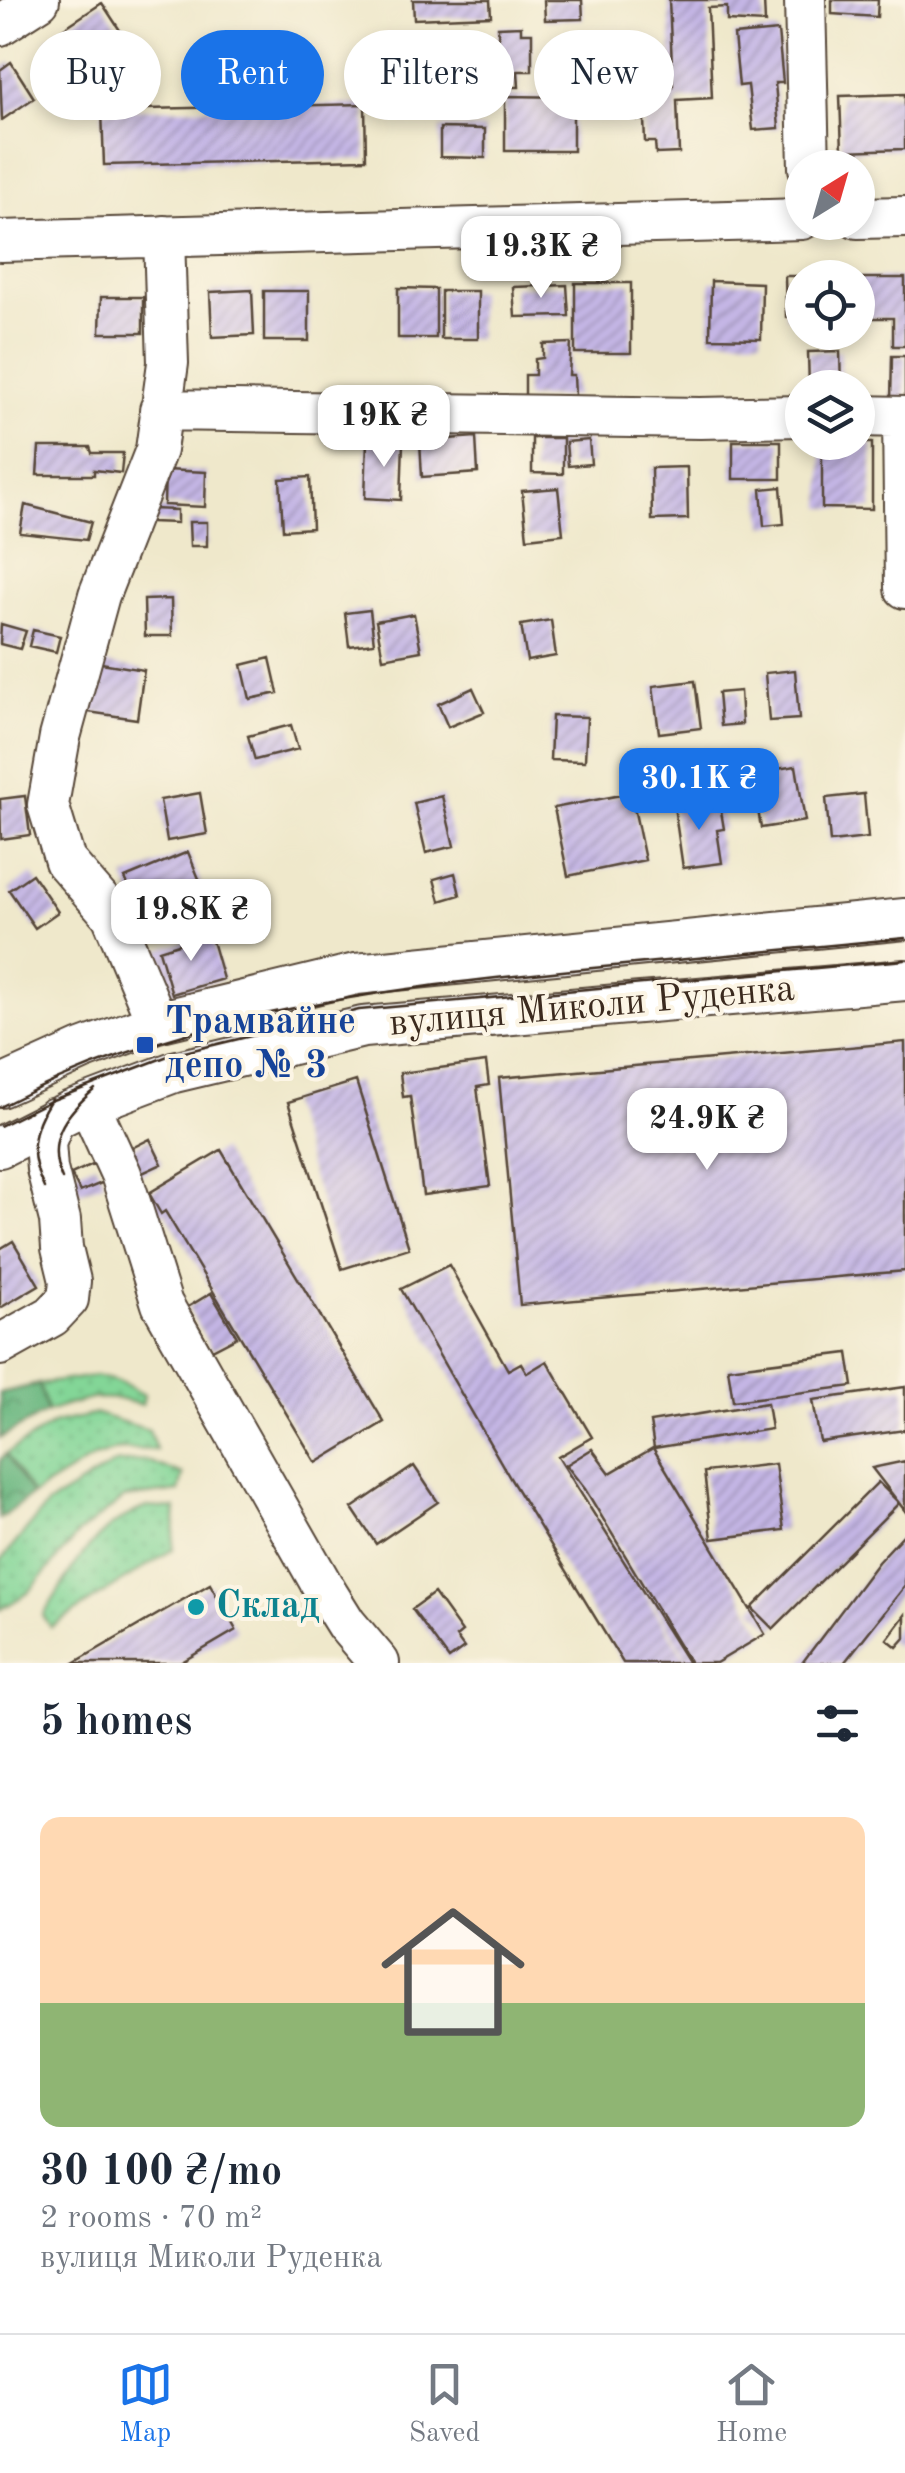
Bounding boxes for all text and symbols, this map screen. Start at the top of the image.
chip: Buy [30,30,161,120]
chip: Rent [181,30,324,120]
chip: Filters [344,30,514,120]
chip: New [534,30,674,120]
north arrow [785,150,875,240]
map controls [785,150,875,460]
pin: 19.3K ₴ [449,216,633,301]
text: 19.3K ₴ [483,232,599,264]
button: locate [785,260,875,350]
button: layers [785,370,875,460]
pin: 19K ₴ [314,385,454,470]
text: 19K ₴ [340,401,428,433]
pin: 30.1K ₴ [607,748,791,833]
text: 30.1K ₴ [641,764,757,796]
pin: 19.8K ₴ [99,879,283,964]
text: 19.8K ₴ [133,895,249,927]
street label: вулиця Миколи Руденка [388,970,796,1044]
place label: Трамвайне депо № 3 [165,1004,356,1086]
marker: Трамвайне депо № 3 [134,1034,156,1056]
pin: 24.9K ₴ [615,1088,799,1173]
text: 24.9K ₴ [649,1104,765,1136]
place label: Склад [216,1588,320,1626]
marker: Склад [185,1596,207,1618]
icon: filters [810,1696,865,1751]
text: 5 homes [40,1702,192,1744]
icon: home [363,1882,543,2062]
text: 30 100 ₴/mo [40,2152,282,2194]
text: 2 rooms · 70 m² [40,2203,262,2235]
text: вулиця Миколи Руденка [40,2243,382,2275]
tab: Map [118,2357,173,2452]
tab: Saved [409,2357,480,2452]
tab: Home [716,2357,787,2452]

